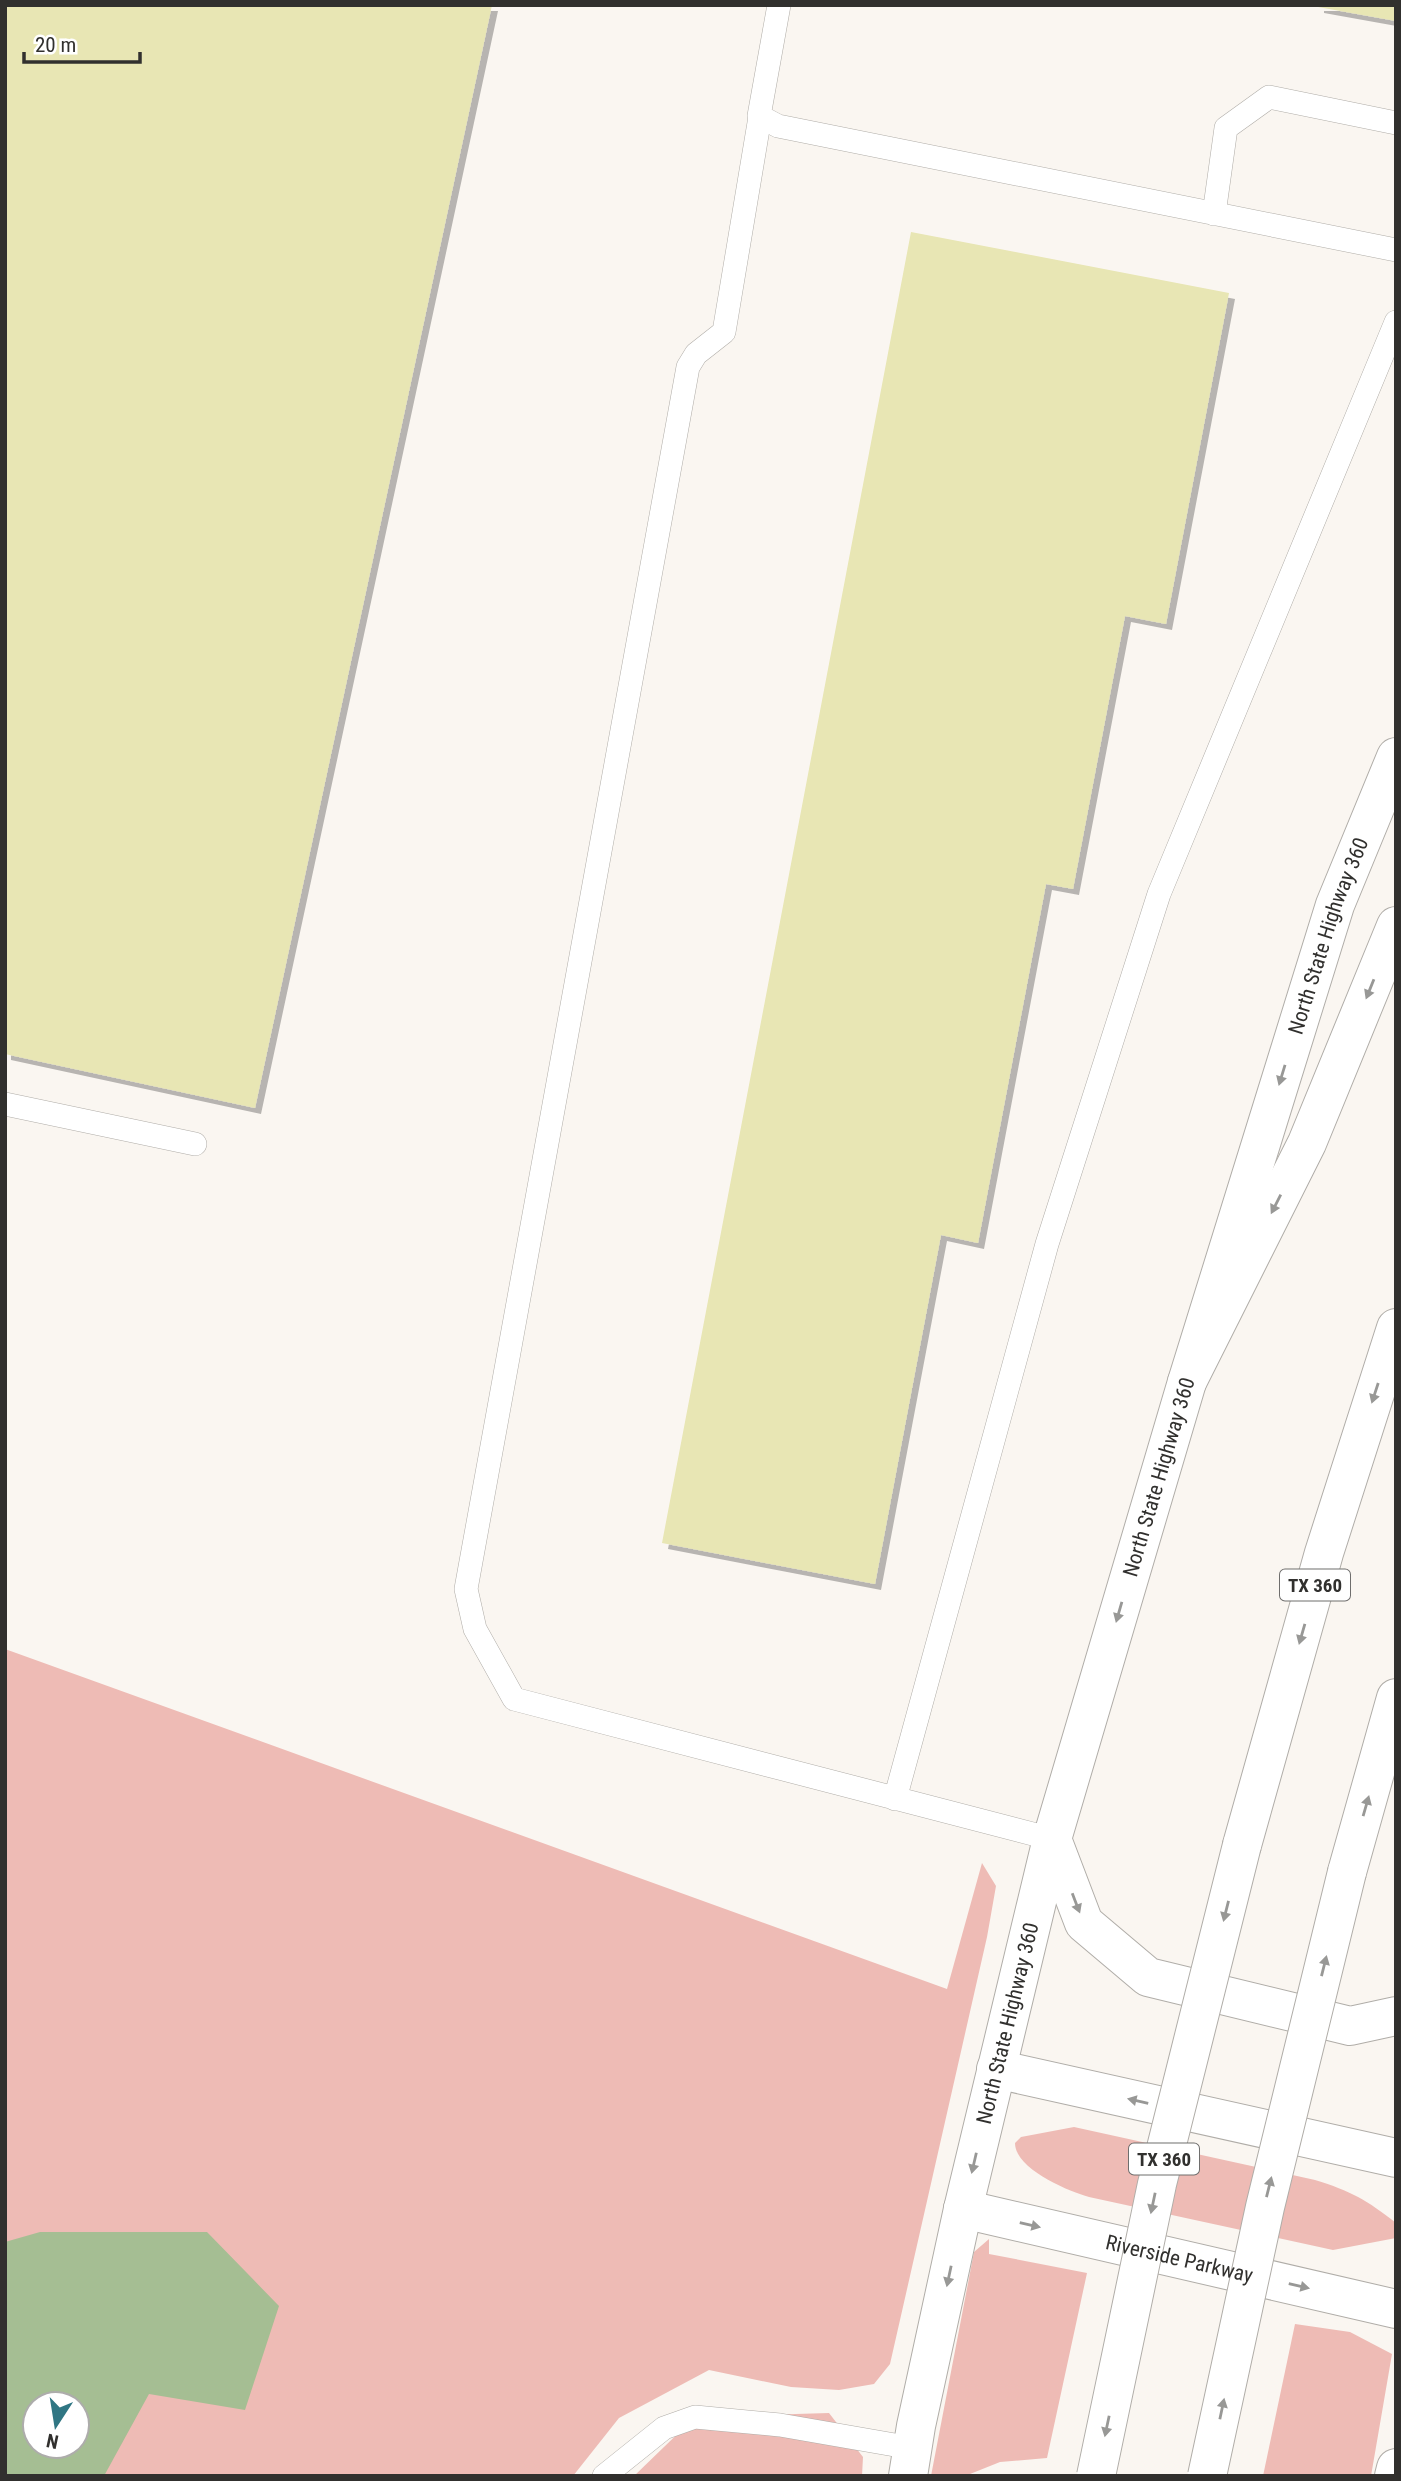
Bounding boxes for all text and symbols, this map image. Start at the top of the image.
scale bar [24,21,140,65]
text: 20 m [35,33,76,57]
street label: North State Highway 360 [1284,834,1373,1037]
one-way arrow [1364,978,1375,999]
one-way arrow [1277,1064,1287,1085]
one-way arrow [1271,1194,1282,1214]
street label: North State Highway 360 [1118,1375,1200,1579]
one-way arrow [1369,1383,1380,1404]
road number: TX 360 [1280,1569,1350,1600]
one-way arrow [1113,1602,1123,1623]
one-way arrow [1296,1624,1306,1645]
one-way arrow [1361,1796,1371,1817]
one-way arrow [1071,1892,1082,1913]
one-way arrow [1220,1900,1231,1922]
street label: North State Highway 360 [972,1920,1043,2126]
one-way arrow [1319,1955,1330,1977]
one-way arrow [1127,2095,1149,2106]
road number: TX 360 [1129,2144,1199,2174]
one-way arrow [968,2153,979,2175]
one-way arrow [1264,2176,1275,2198]
one-way arrow [1148,2192,1159,2214]
one-way arrow [1019,2219,1041,2230]
street label: Riverside Parkway [1103,2230,1256,2288]
one-way arrow [943,2265,954,2287]
one-way arrow [1288,2281,1310,2292]
north arrow [21,2390,91,2460]
one-way arrow [1216,2398,1227,2420]
one-way arrow [1101,2415,1112,2437]
text: N [44,2429,61,2454]

